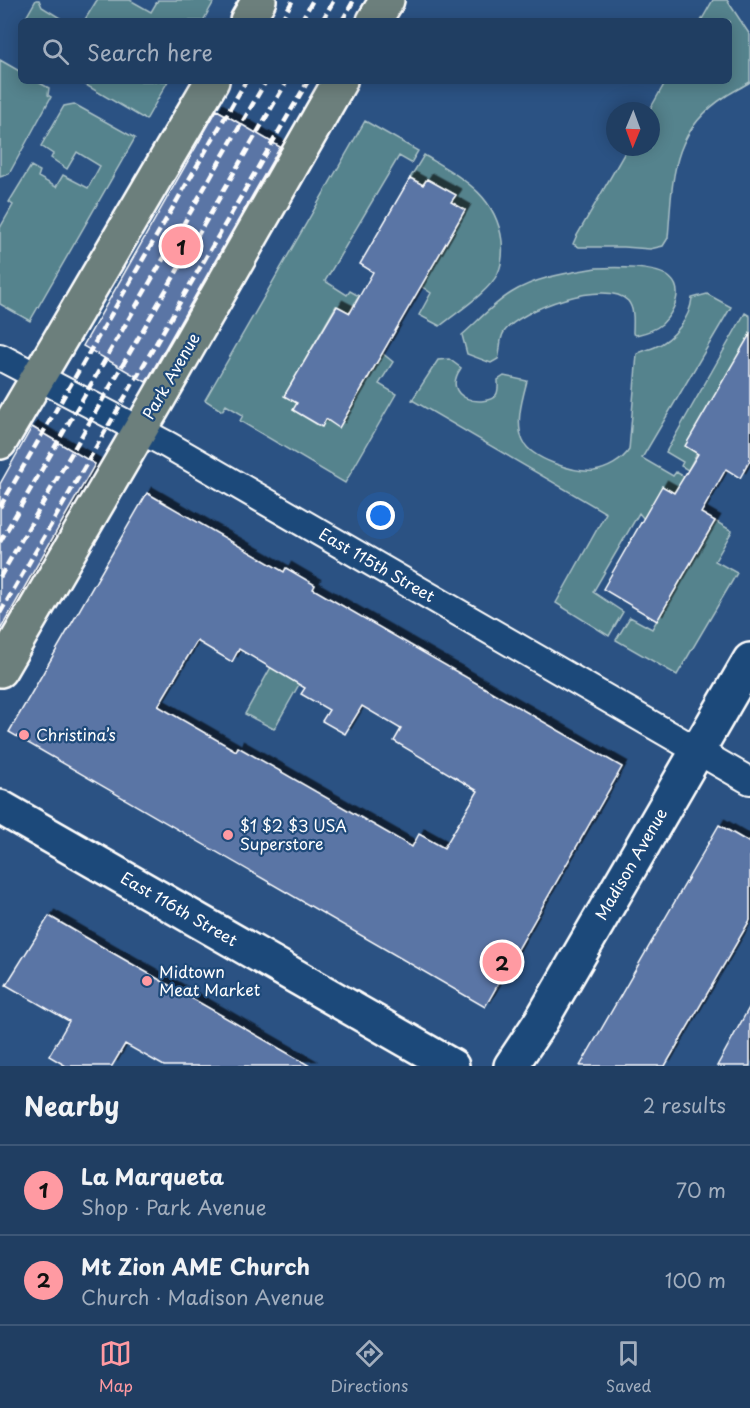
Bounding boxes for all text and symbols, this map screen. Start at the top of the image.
search box [18,18,732,84]
icon: search [39,35,72,68]
text: Search here [87,35,213,68]
north arrow [606,102,660,156]
pin: 1 [162,224,201,268]
street label: Park Avenue [136,327,205,423]
your location [366,501,395,530]
street label: East 115th Street [315,521,440,607]
place label: Christina’s [36,722,116,746]
marker: Christina’s [17,728,31,742]
street label: Madison Avenue [588,803,672,924]
place label: $1 $2 $3 USA Superstore [240,813,347,855]
marker: $1 $2 $3 USA Superstore [221,828,235,842]
street label: East 116th Street [117,865,243,952]
pin: 2 [482,940,522,984]
place label: Midtown Meat Market [159,959,261,1001]
marker: Midtown Meat Market [140,974,154,988]
text: Nearby [24,1086,119,1125]
text: 2 results [643,1090,726,1120]
text: La Marqueta [81,1159,224,1192]
text: 1 [39,1175,48,1205]
text: 70 m [676,1175,726,1205]
text: Shop · Park Avenue [81,1192,267,1222]
text: Mt Zion AME Church [81,1249,310,1282]
text: 2 [36,1265,51,1295]
text: 100 m [665,1265,726,1295]
text: Church · Madison Avenue [81,1282,325,1312]
tab: Map [99,1337,133,1397]
tab: Directions [330,1337,408,1397]
tab: Saved [606,1337,651,1397]

